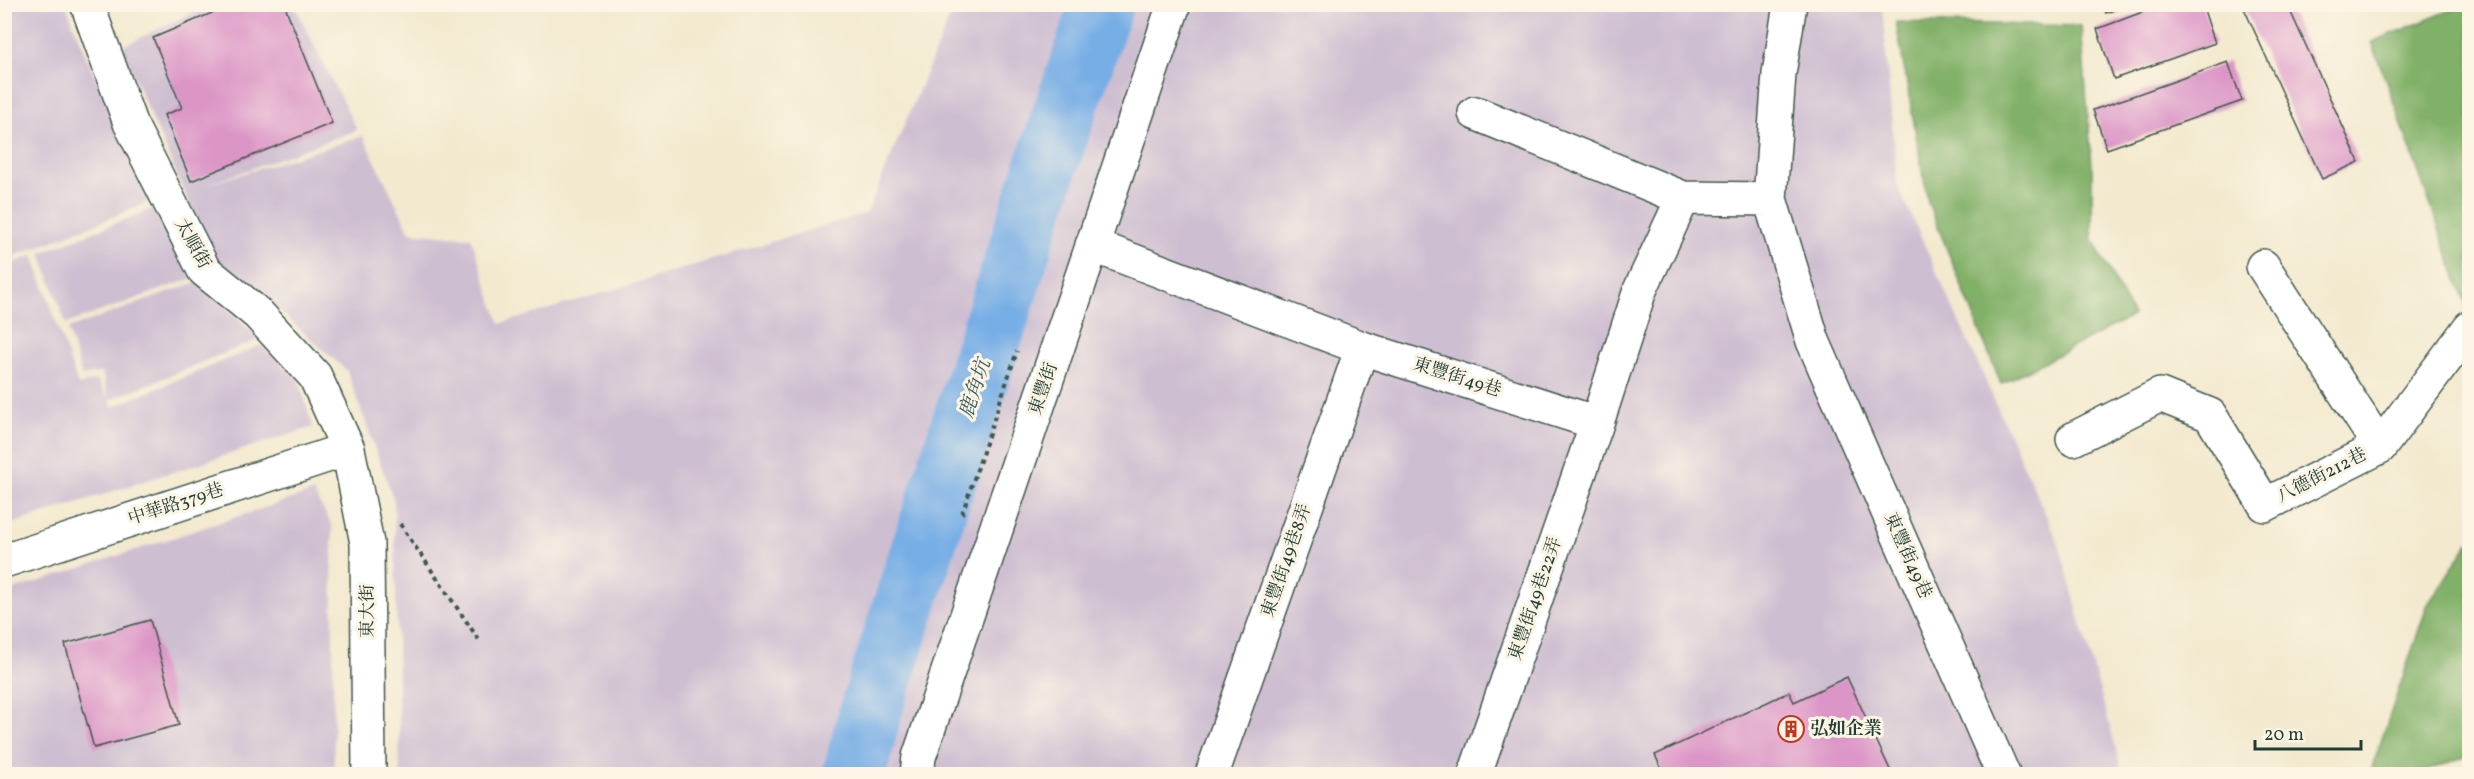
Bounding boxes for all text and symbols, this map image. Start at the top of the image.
street label: 太順街 [168,214,216,274]
street label: 東豐街49巷 [1410,352,1504,404]
water label: 鹿角坑 [953,353,1000,422]
street label: 東豐街 [1023,359,1065,419]
street label: 八德街212巷 [2273,443,2371,509]
street label: 中華路379巷 [125,478,227,532]
street label: 東豐街49巷8弄 [1256,501,1318,621]
street label: 東豐街49巷 [1877,509,1937,603]
street label: 東豐街49巷22弄 [1503,534,1569,664]
street label: 東大街 [356,584,381,638]
scale bar [2255,713,2362,751]
building icon: 弘如企業 [1776,714,1806,744]
place label: 弘如企業 [1810,717,1882,742]
text: 20 m [2264,723,2304,748]

